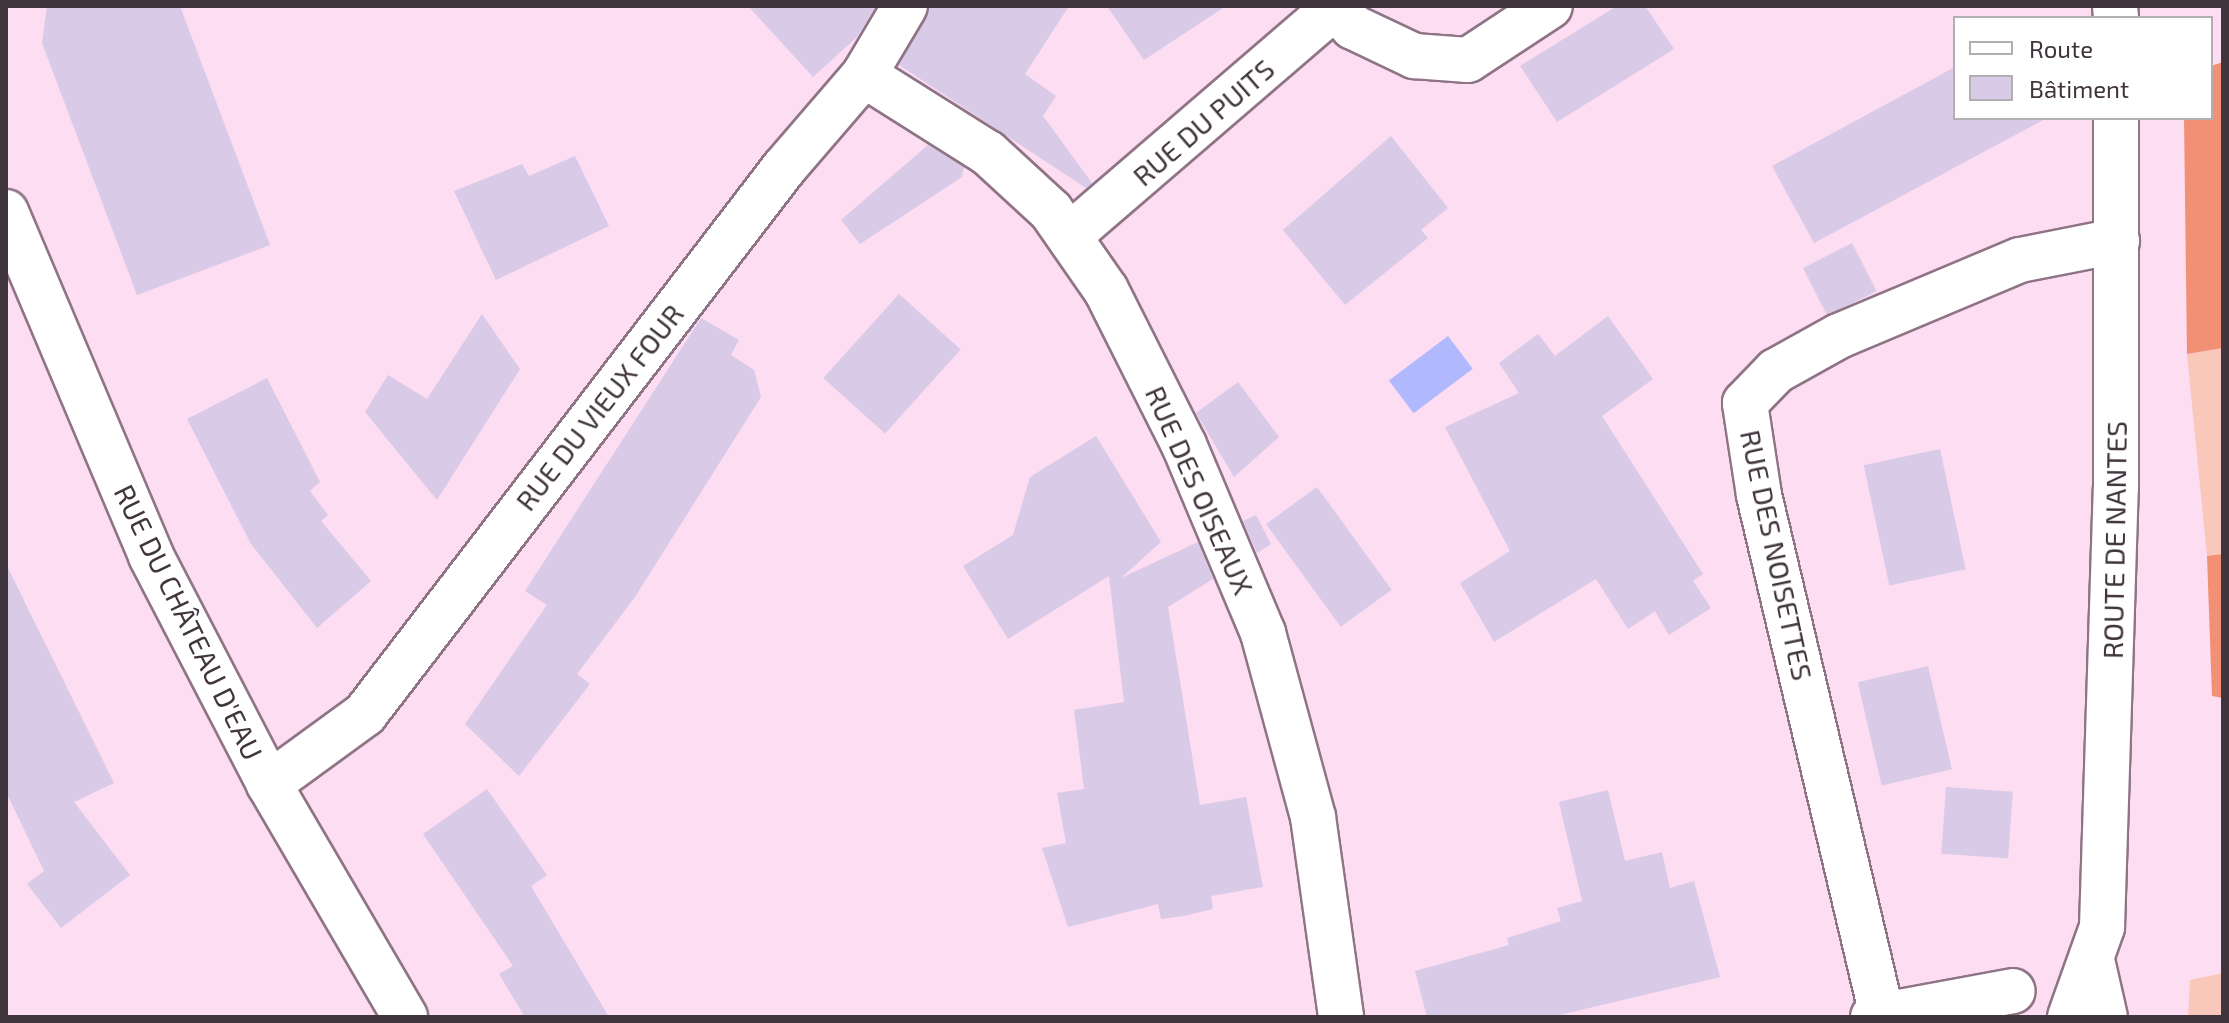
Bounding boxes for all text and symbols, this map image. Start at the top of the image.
legend [1953,16,2213,120]
text: Route [2029,34,2093,63]
street label: RUE DU PUITS [1126,52,1280,192]
text: Bâtiment [2029,74,2129,103]
street label: RUE DU VIEUX FOUR [508,297,690,517]
street label: RUE DES OISEAUX [1139,381,1261,599]
street label: ROUTE DE NANTES [2095,421,2133,659]
street label: RUE DES NOISETTES [1734,427,1820,683]
street label: RUE DU CHÂTEAU D'EAU [108,479,270,765]

